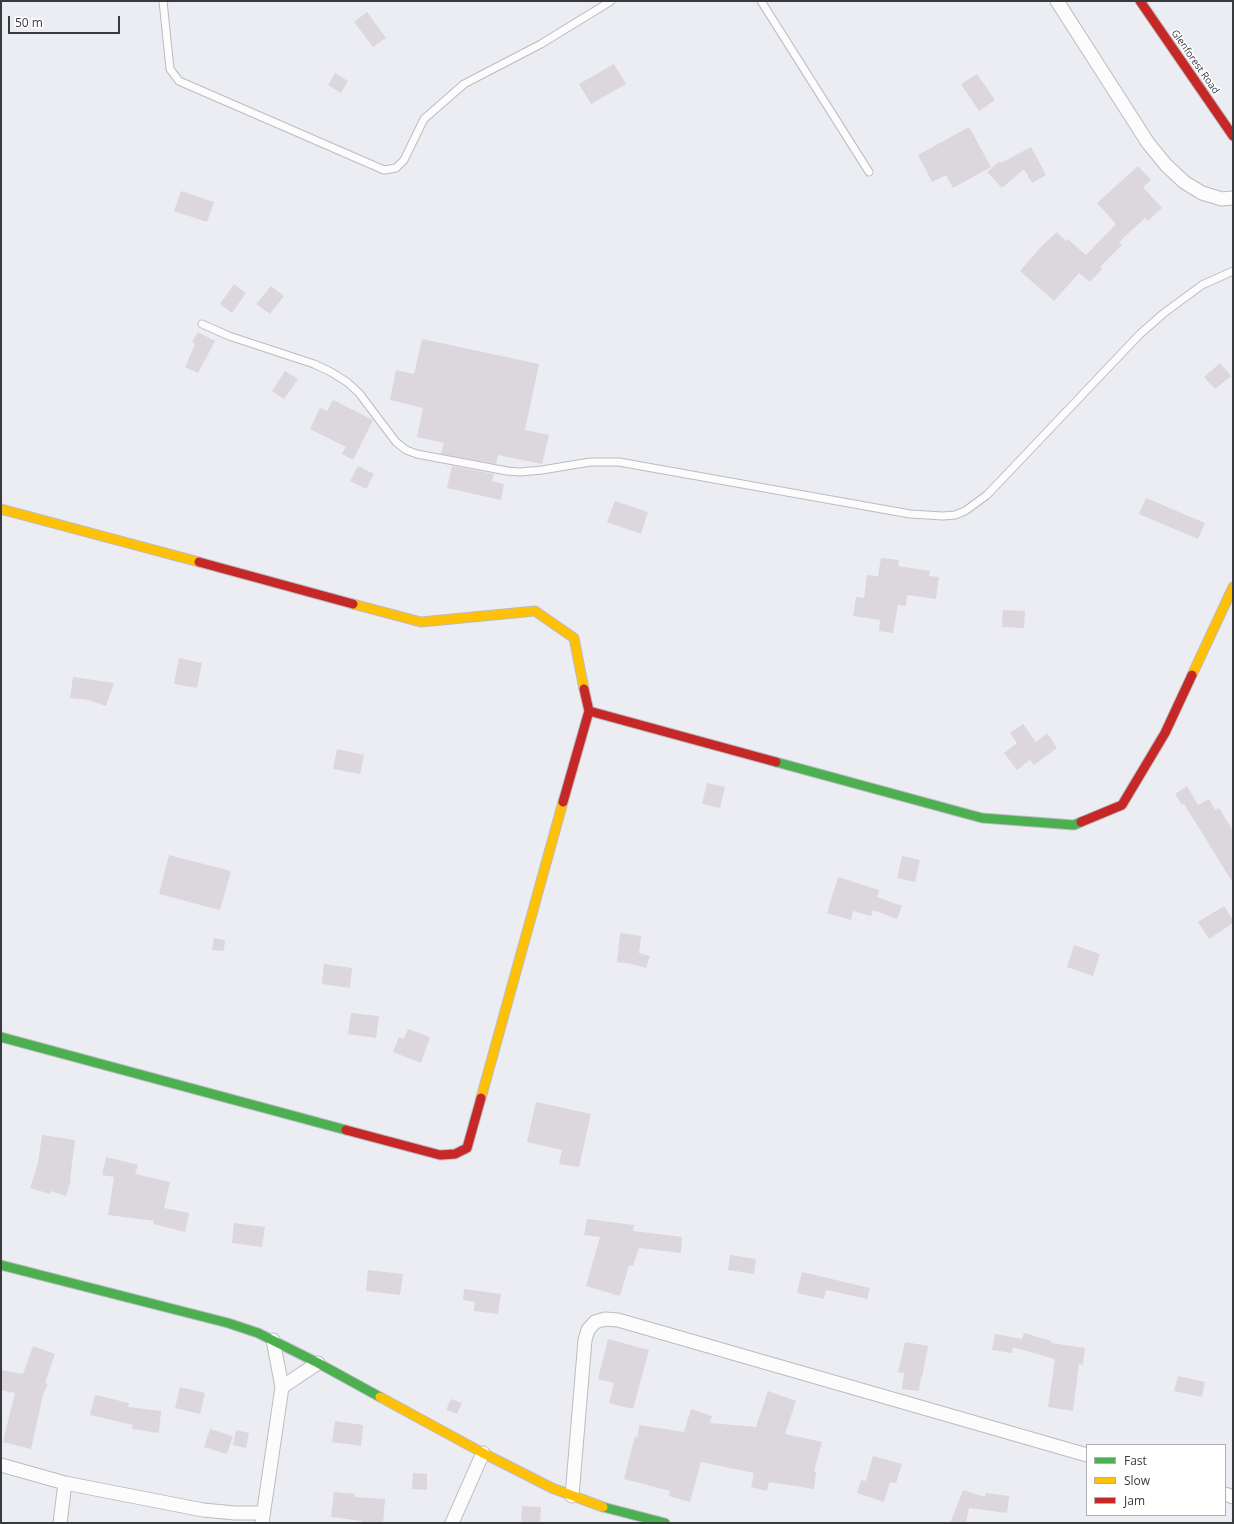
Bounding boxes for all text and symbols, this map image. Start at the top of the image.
scale bar [10,8,122,34]
text: 50 m [15,14,43,31]
street label: Glenforest Road [1168,28,1222,96]
legend [1086,1444,1226,1516]
text: Fast [1124,1452,1147,1469]
text: Slow [1124,1472,1150,1489]
text: Jam [1124,1492,1145,1509]

